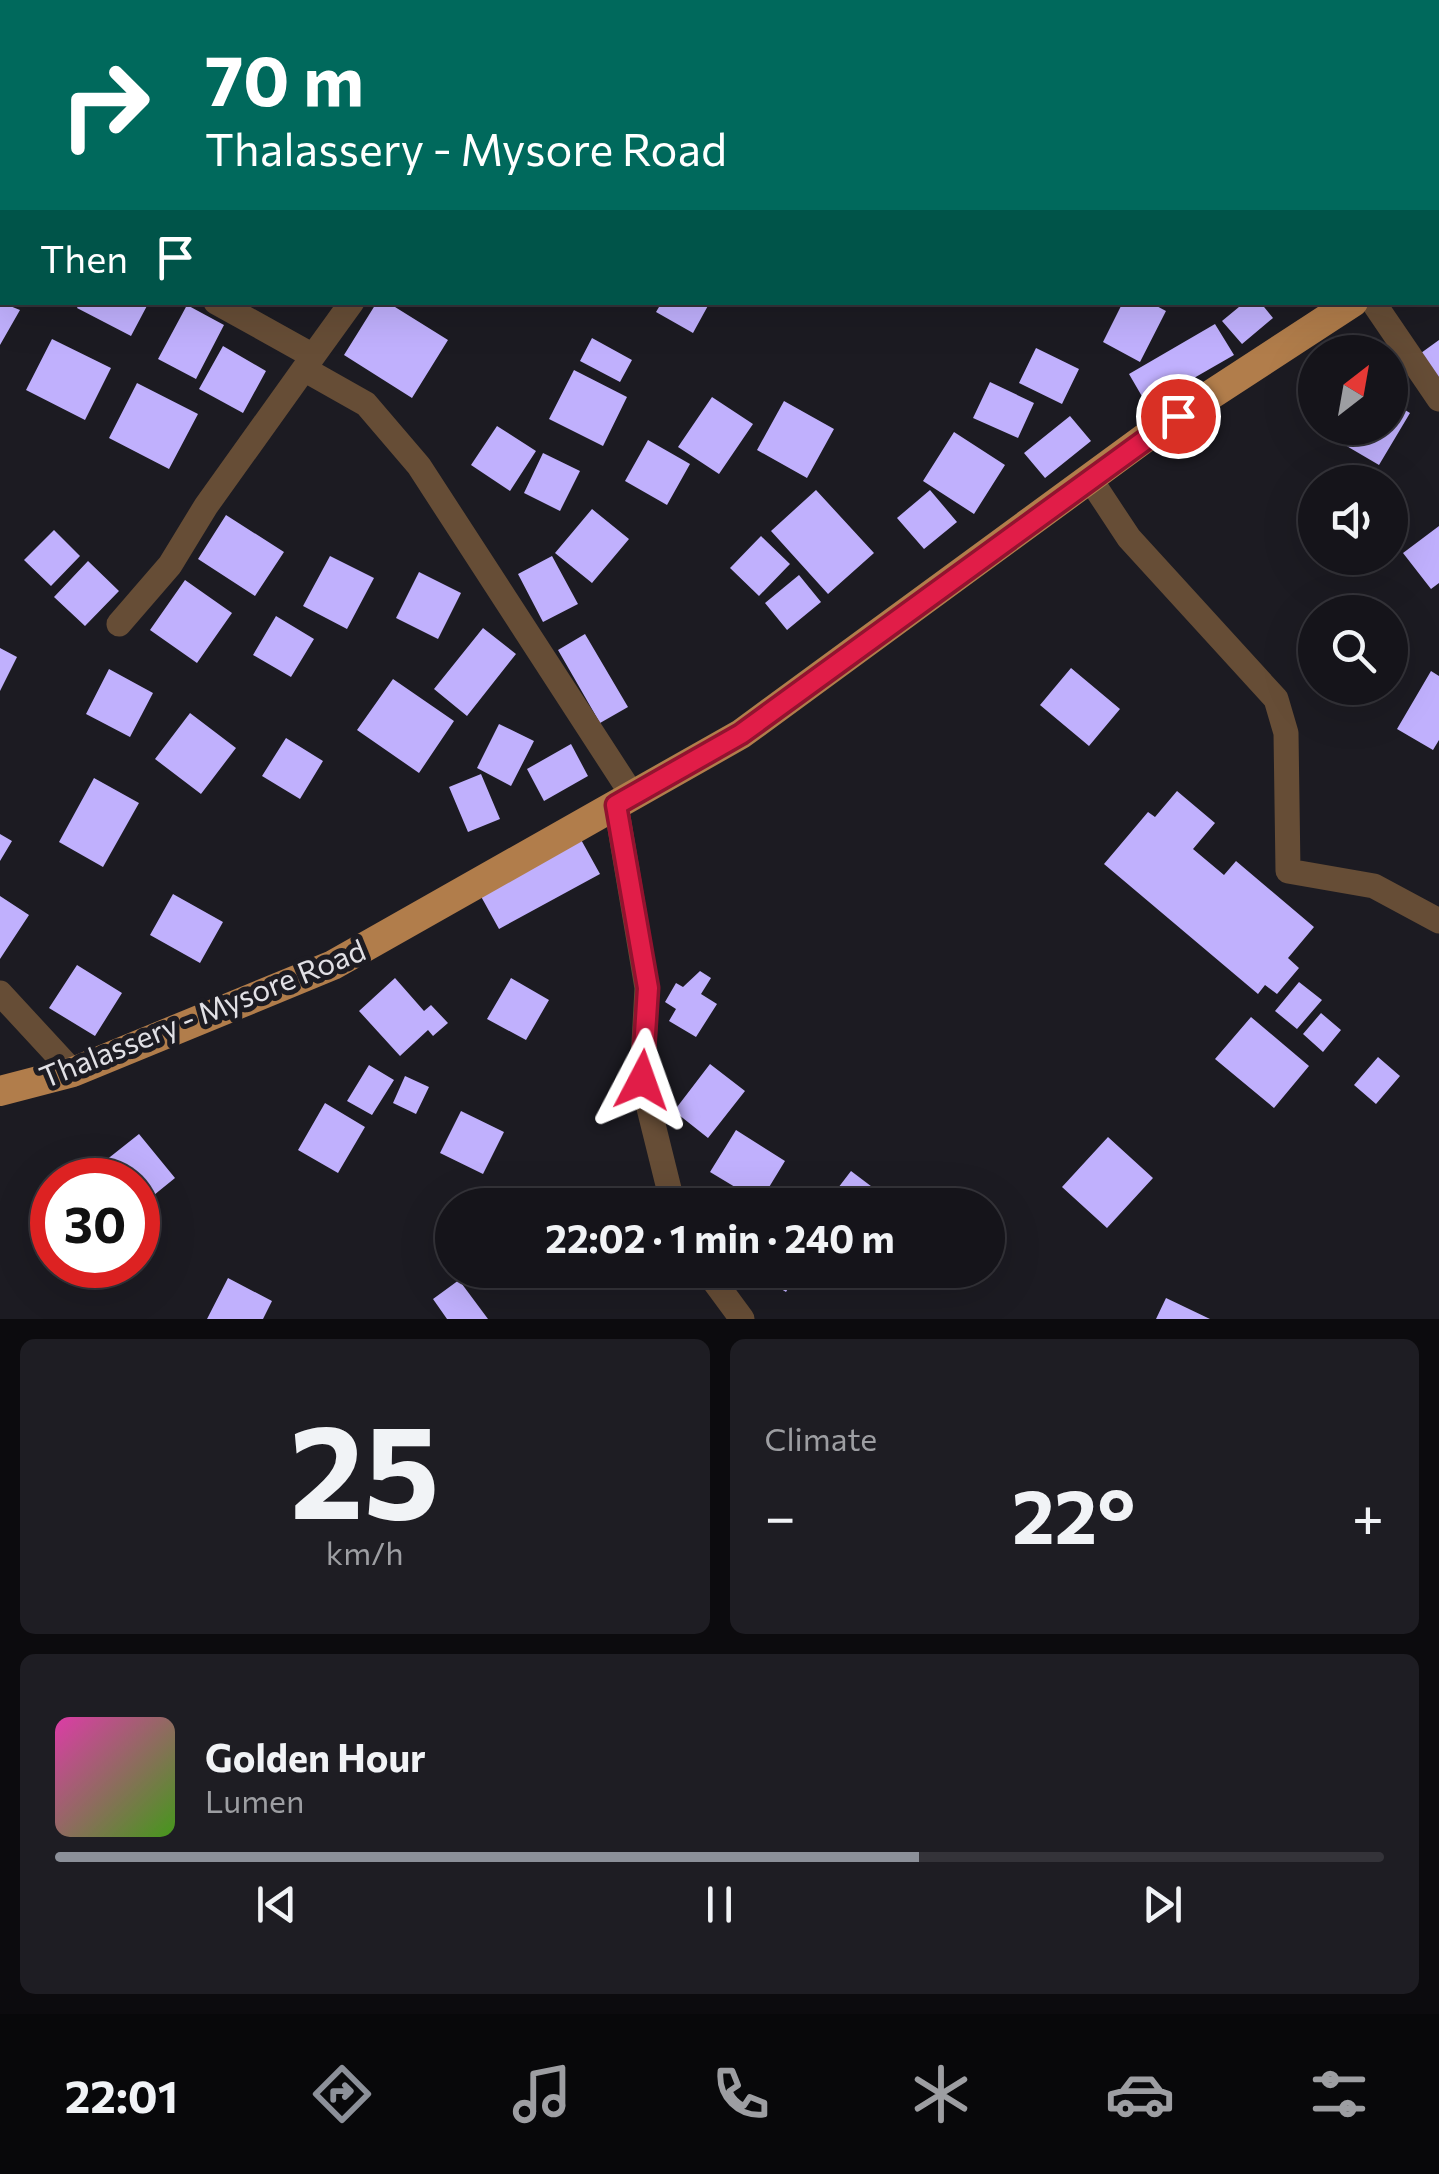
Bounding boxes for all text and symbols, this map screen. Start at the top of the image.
text: 70 m [205,35,364,120]
icon: right [40,40,170,170]
text: Thalassery - Mysore Road [205,120,727,175]
icon: arrive [148,230,203,285]
text: Then [40,234,128,281]
north arrow [1298,335,1408,445]
map controls [1298,335,1408,705]
pin [1136,374,1221,459]
icon: arrive [1151,389,1206,444]
button: sound [1298,465,1408,575]
button: search [1298,595,1408,705]
street label: Thalassery - Mysore Road [34,930,370,1094]
position arrow [590,1028,694,1132]
speed limit sign: 30 [30,1158,160,1288]
text: 22:02 · 1 min · 240 m [545,1214,895,1261]
text: 25 [290,1387,440,1546]
text: Climate [765,1418,877,1458]
text: 22° [1012,1468,1135,1559]
text: − [765,1481,796,1548]
text: + [1352,1481,1384,1548]
text: km/h [326,1532,404,1572]
text: Golden Hour [205,1733,426,1780]
text: Lumen [205,1780,304,1820]
icon: previous [249,1877,304,1932]
icon: pause [692,1877,747,1932]
icon: next [1135,1877,1190,1932]
icon: directions [307,2059,377,2129]
icon: music [507,2059,577,2129]
icon: phone [706,2059,776,2129]
icon: climate [906,2059,976,2129]
icon: car [1105,2059,1175,2129]
icon: filters [1304,2059,1374,2129]
text: 22:01 [65,2067,178,2122]

